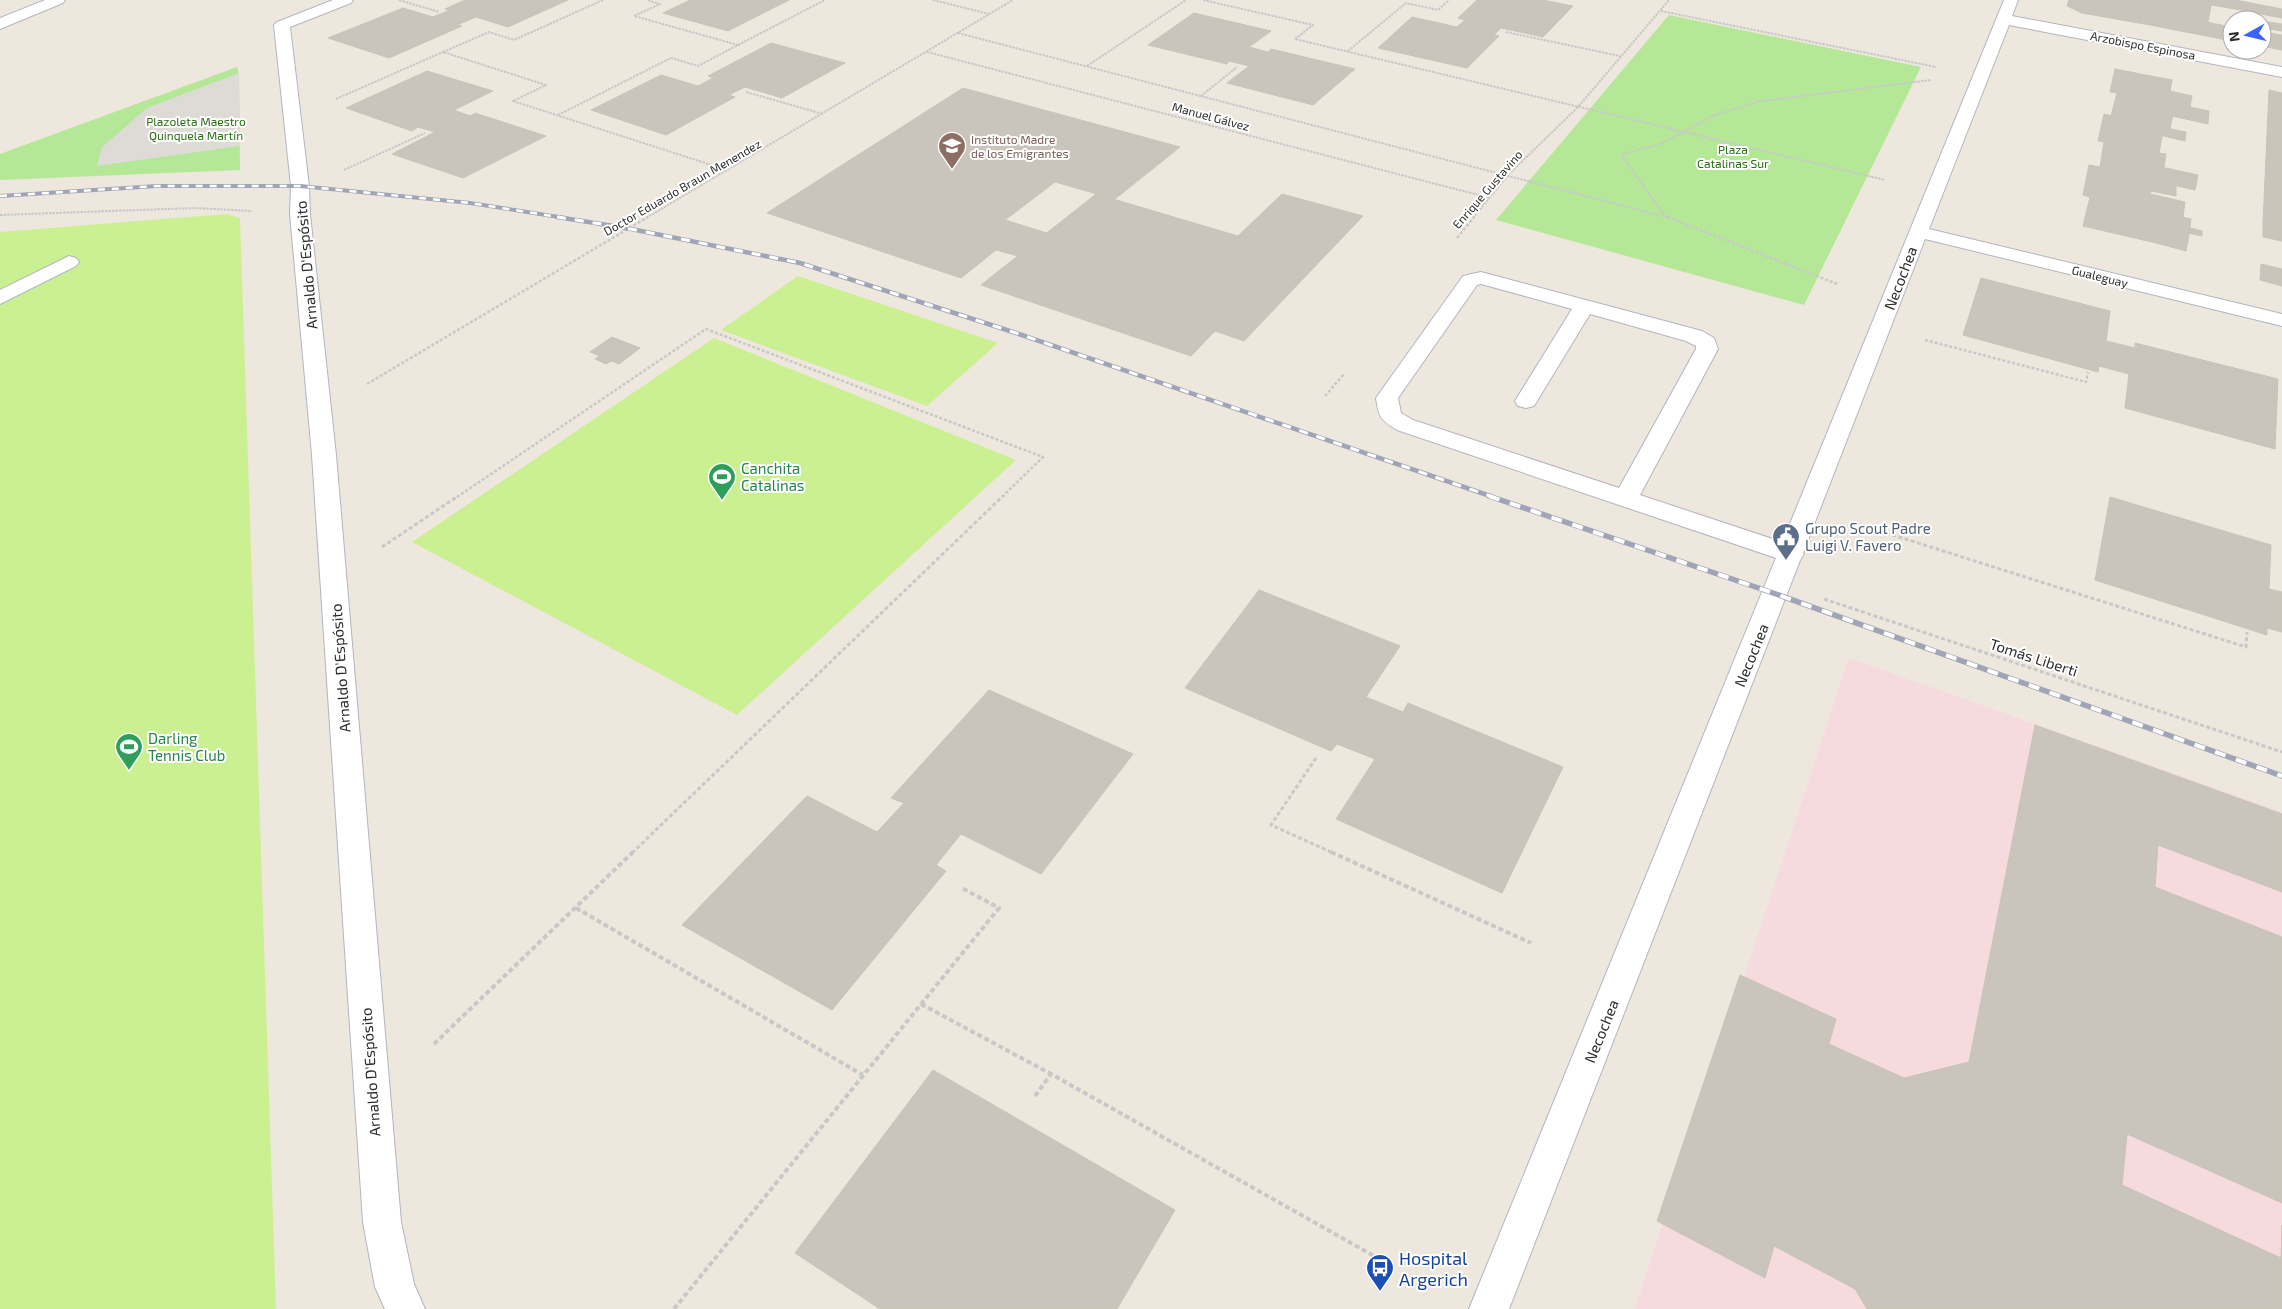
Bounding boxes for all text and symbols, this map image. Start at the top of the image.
north arrow [2222,10,2272,60]
street label: Arzobispo Espinosa [2089,28,2197,62]
text: N [2225,31,2243,43]
street label: Manuel Gálvez [1171,99,1251,133]
park label: Plazoleta Maestro Quinquela Martín [146,114,246,143]
school or university icon: Instituto Madre de los Emigrantes [937,131,967,170]
place label: Instituto Madre de los Emigrantes [971,132,1069,160]
street label: Doctor Eduardo Braun Menendez [601,136,763,238]
park label: Plaza Catalinas Sur [1697,142,1769,170]
street label: Enrique Gustavino [1449,147,1525,231]
street label: Arnaldo D'Espósito [291,200,321,330]
street label: Necochea [1880,244,1920,312]
street label: Gualeguay [2070,262,2130,290]
place label: Canchita Catalinas [741,459,804,494]
sports icon: Canchita Catalinas [707,462,737,501]
place label: Grupo Scout Padre Luigi V. Favero [1805,519,1931,554]
public building icon: Grupo Scout Padre Luigi V. Favero [1771,522,1801,561]
street label: Arnaldo D'Espósito [327,603,353,733]
street label: Necochea [1730,621,1772,689]
street label: Tomás Liberti [1988,634,2080,680]
place label: Darling Tennis Club [148,729,225,764]
sports icon: Darling Tennis Club [114,732,144,771]
street label: Necochea [1580,997,1622,1065]
street label: Arnaldo D'Espósito [357,1007,383,1137]
place label: Hospital Argerich [1399,1247,1468,1290]
bus stop icon: Hospital Argerich [1365,1253,1395,1292]

